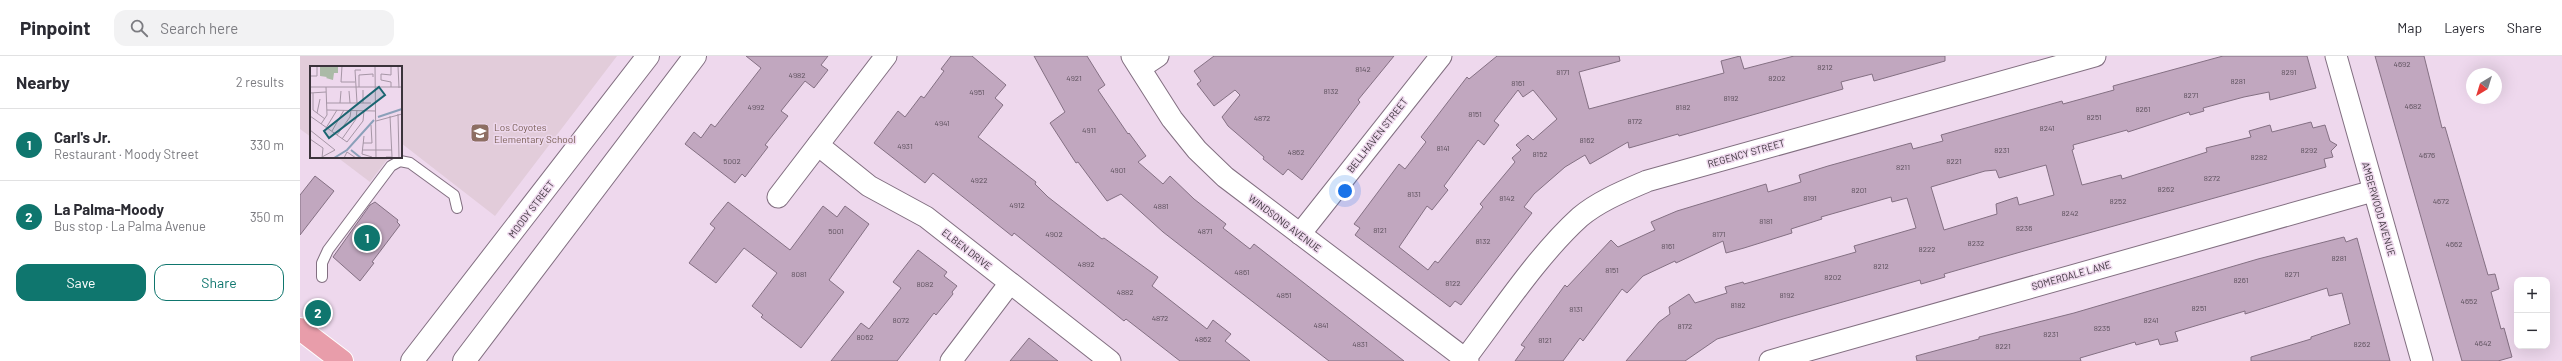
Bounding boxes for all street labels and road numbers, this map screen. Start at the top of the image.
street label: BELLHAVEN STREET [1344,95,1410,175]
street label: REGENCY STREET [1706,136,1786,170]
street label: AMBERWOOD AVENUE [2360,161,2398,257]
street label: MOODY STREET [506,178,557,240]
street label: WINDSONG AVENUE [1246,192,1324,254]
street label: ELBEN DRIVE [940,226,994,272]
street label: SOMERDALE LANE [2030,258,2112,292]

